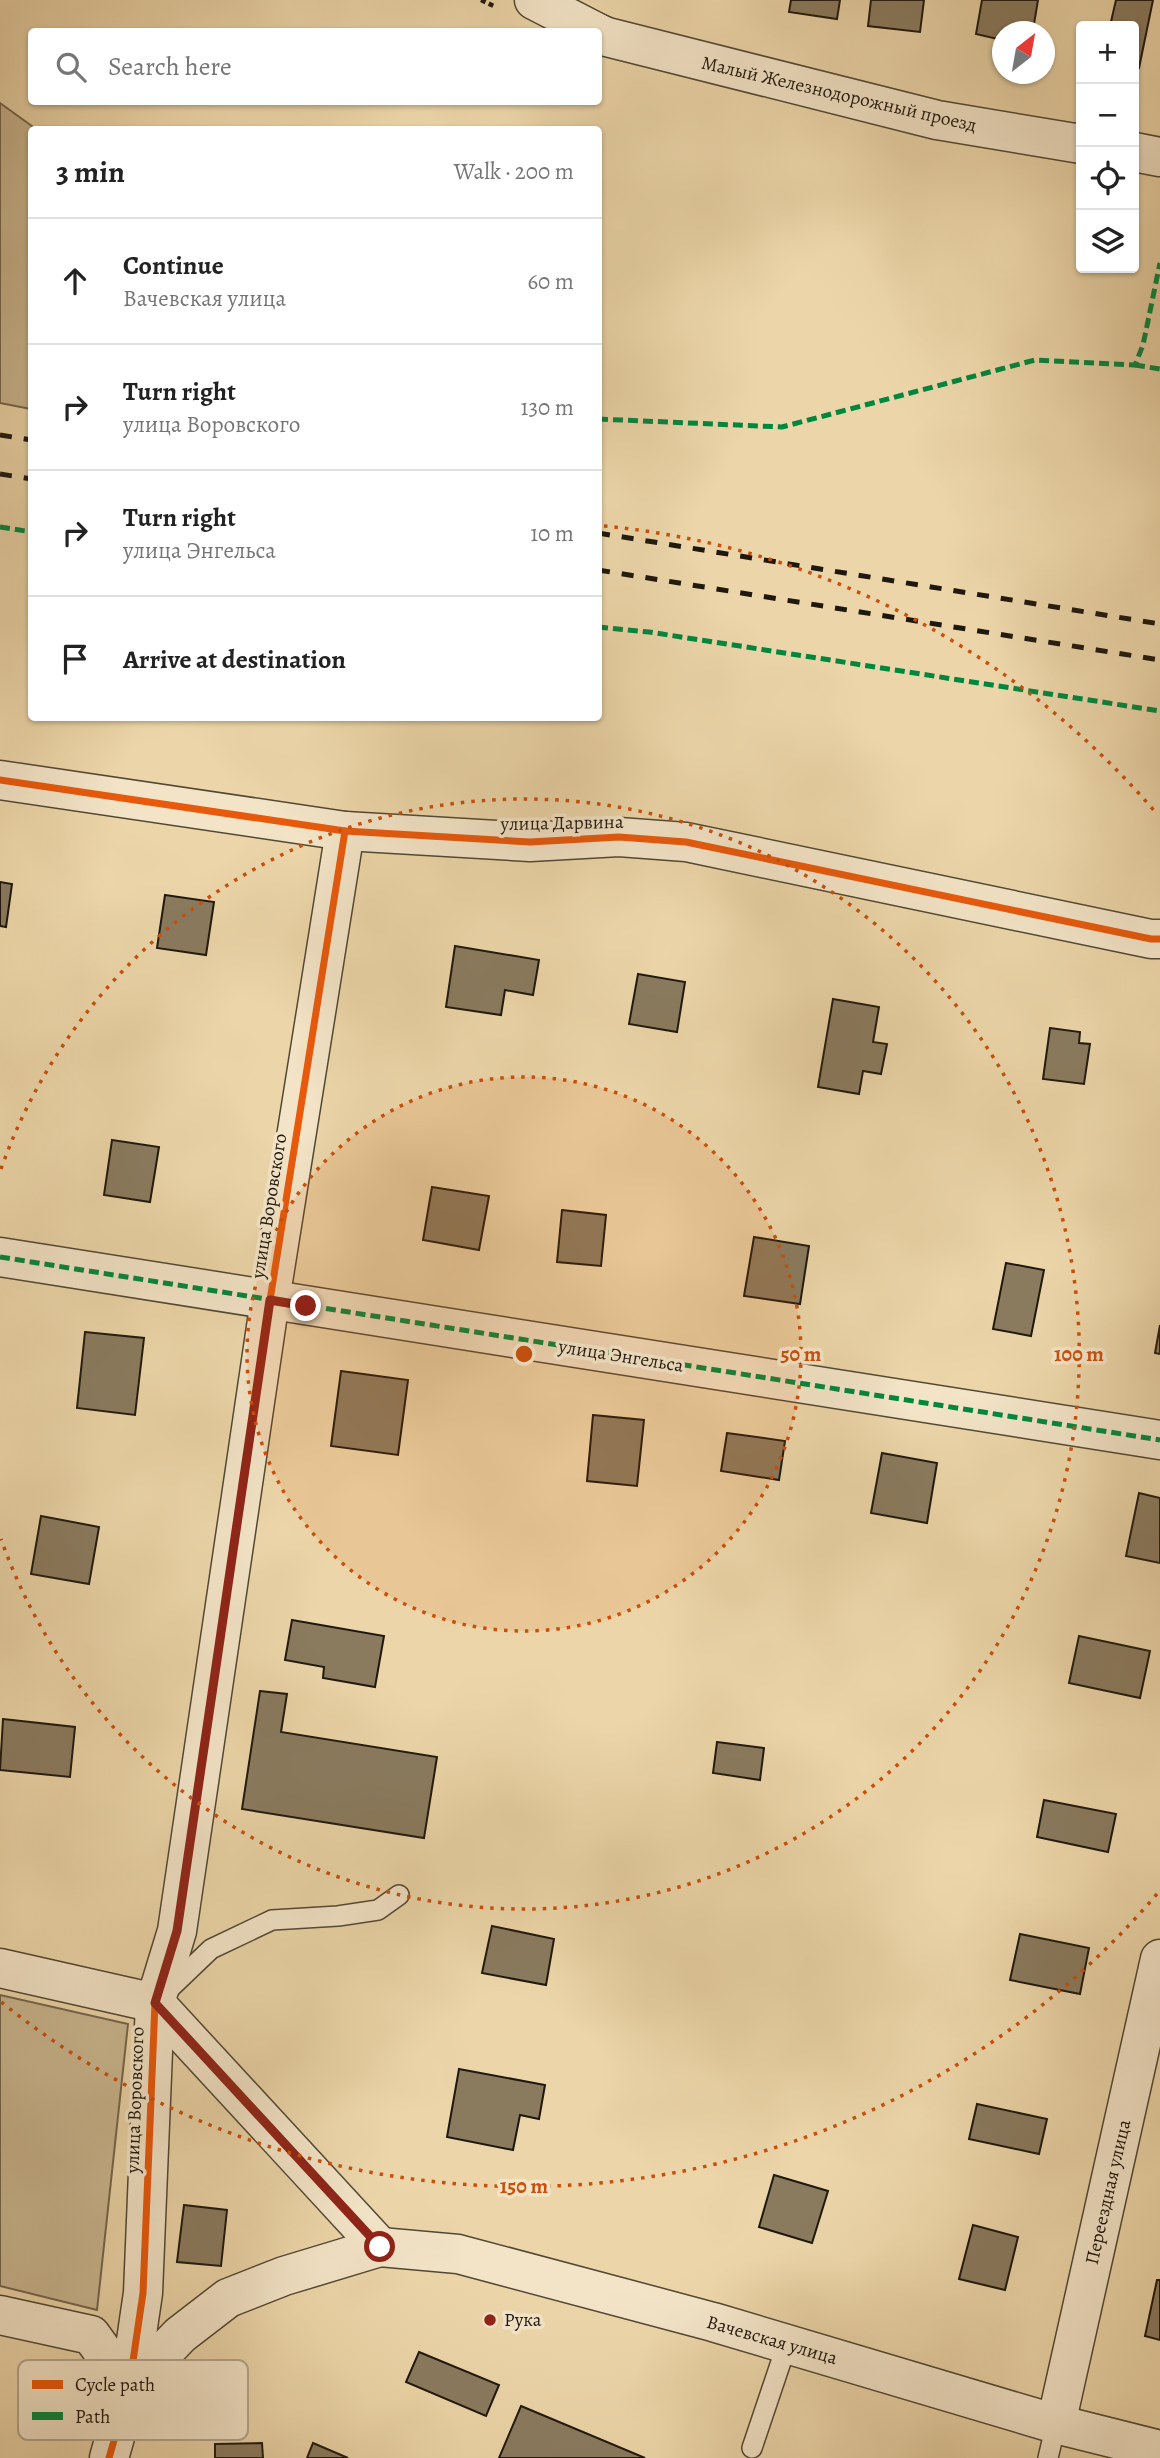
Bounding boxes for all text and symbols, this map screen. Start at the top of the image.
north arrow [992,21,1055,84]
map controls [1076,21,1139,273]
button: + [1076,21,1139,84]
search box [28,28,602,105]
icon: search [52,48,90,86]
text: Search here [108,49,232,84]
street label: Малый Железнодорожный проезд [699,50,979,138]
button: − [1076,84,1139,147]
button: locate [1076,147,1139,210]
text: 3 min [56,152,125,192]
text: Walk · 200 m [454,156,574,187]
button: layers [1076,210,1139,273]
text: Continue [123,248,224,283]
icon: ahead [56,262,94,300]
text: 60 m [527,266,574,297]
text: Вачевская улица [123,283,286,314]
text: Turn right [123,374,236,409]
icon: right [56,388,94,426]
text: 130 m [521,392,574,423]
text: улица Воровского [123,409,300,440]
text: Turn right [123,500,236,535]
icon: right [56,514,94,552]
text: 10 m [530,518,574,549]
text: улица Энгельса [123,535,276,566]
icon: arrive [56,640,94,678]
text: Arrive at destination [123,642,346,677]
street label: улица Дарвина [499,809,624,837]
street label: улица Воровского [245,1132,293,1281]
route end [290,1290,321,1321]
street label: улица Энгельса [556,1333,686,1379]
text: 50 m [781,1340,822,1368]
text: 100 m [1054,1340,1104,1368]
centre of rings [512,1342,536,1366]
street label: улица Воровского [119,2026,151,2175]
street label: Переездная улица [1079,2117,1137,2267]
text: 150 m [500,2172,549,2200]
route start [364,2231,395,2262]
place label: Рука [504,2307,542,2333]
street label: Вачевская улица [704,2309,841,2371]
marker: Рука [482,2312,498,2328]
legend [18,2360,248,2440]
text: Cycle path [75,2372,155,2398]
text: Path [75,2404,110,2430]

